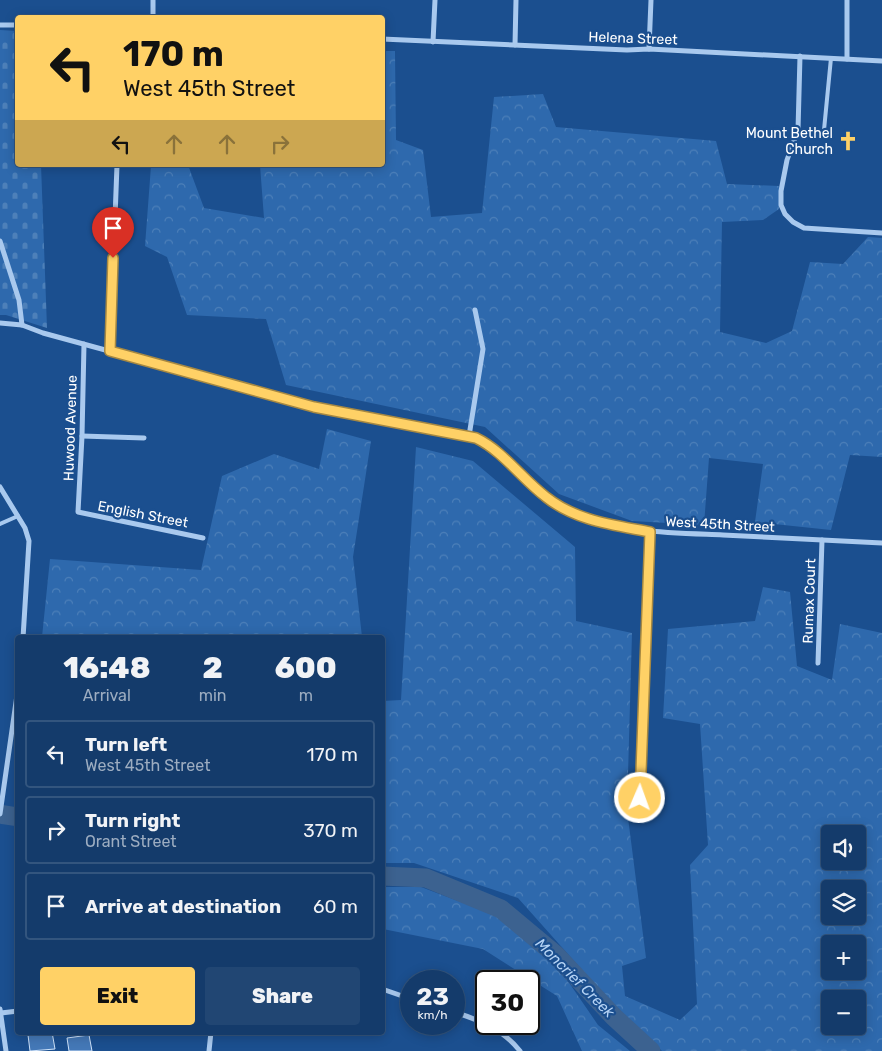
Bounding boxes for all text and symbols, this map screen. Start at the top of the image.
street label: Helena Street [588,28,678,49]
text: 170 m [123,33,224,75]
icon: left [40,35,105,100]
text: West 45th Street [123,75,295,102]
place label: Mount Bethel Church [746,125,833,158]
icon: left [107,130,135,158]
icon: ahead [160,130,188,158]
icon: ahead [213,130,241,158]
icon: right [266,130,294,158]
church icon: Mount Bethel Church [837,130,859,152]
pin [92,207,134,258]
icon: arrive [99,214,127,242]
street label: Huwood Avenue [60,375,81,481]
street label: English Street [96,497,190,532]
street label: West 45th Street [665,513,776,536]
street label: Rumax Court [800,558,820,644]
text: 16:48 [63,650,150,686]
text: 2 [202,650,223,686]
text: 600 [275,650,337,686]
text: Arrival [83,686,131,705]
text: min [199,686,226,705]
text: m [299,686,313,705]
text: Turn left [85,733,167,756]
icon: left [42,740,70,768]
text: 170 m [307,743,358,766]
text: West 45th Street [85,756,210,775]
position arrow [613,771,665,823]
text: Turn right [85,809,180,832]
icon: right [42,816,70,844]
text: 370 m [303,819,358,842]
map controls [821,825,866,1035]
button: sound [821,825,866,870]
text: Orant Street [85,832,177,851]
button: layers [821,880,866,925]
icon: arrive [42,892,70,920]
text: Arrive at destination [85,895,281,918]
text: 60 m [313,895,358,918]
water label: Moncrief Creek [532,935,619,1022]
button: + [821,935,866,980]
button: Exit [40,967,195,1025]
button: Share [205,967,360,1025]
speed limit sign: 30 [475,970,540,1035]
text: 23 [416,982,449,1011]
button: − [821,990,866,1035]
text: km/h [418,1008,447,1022]

